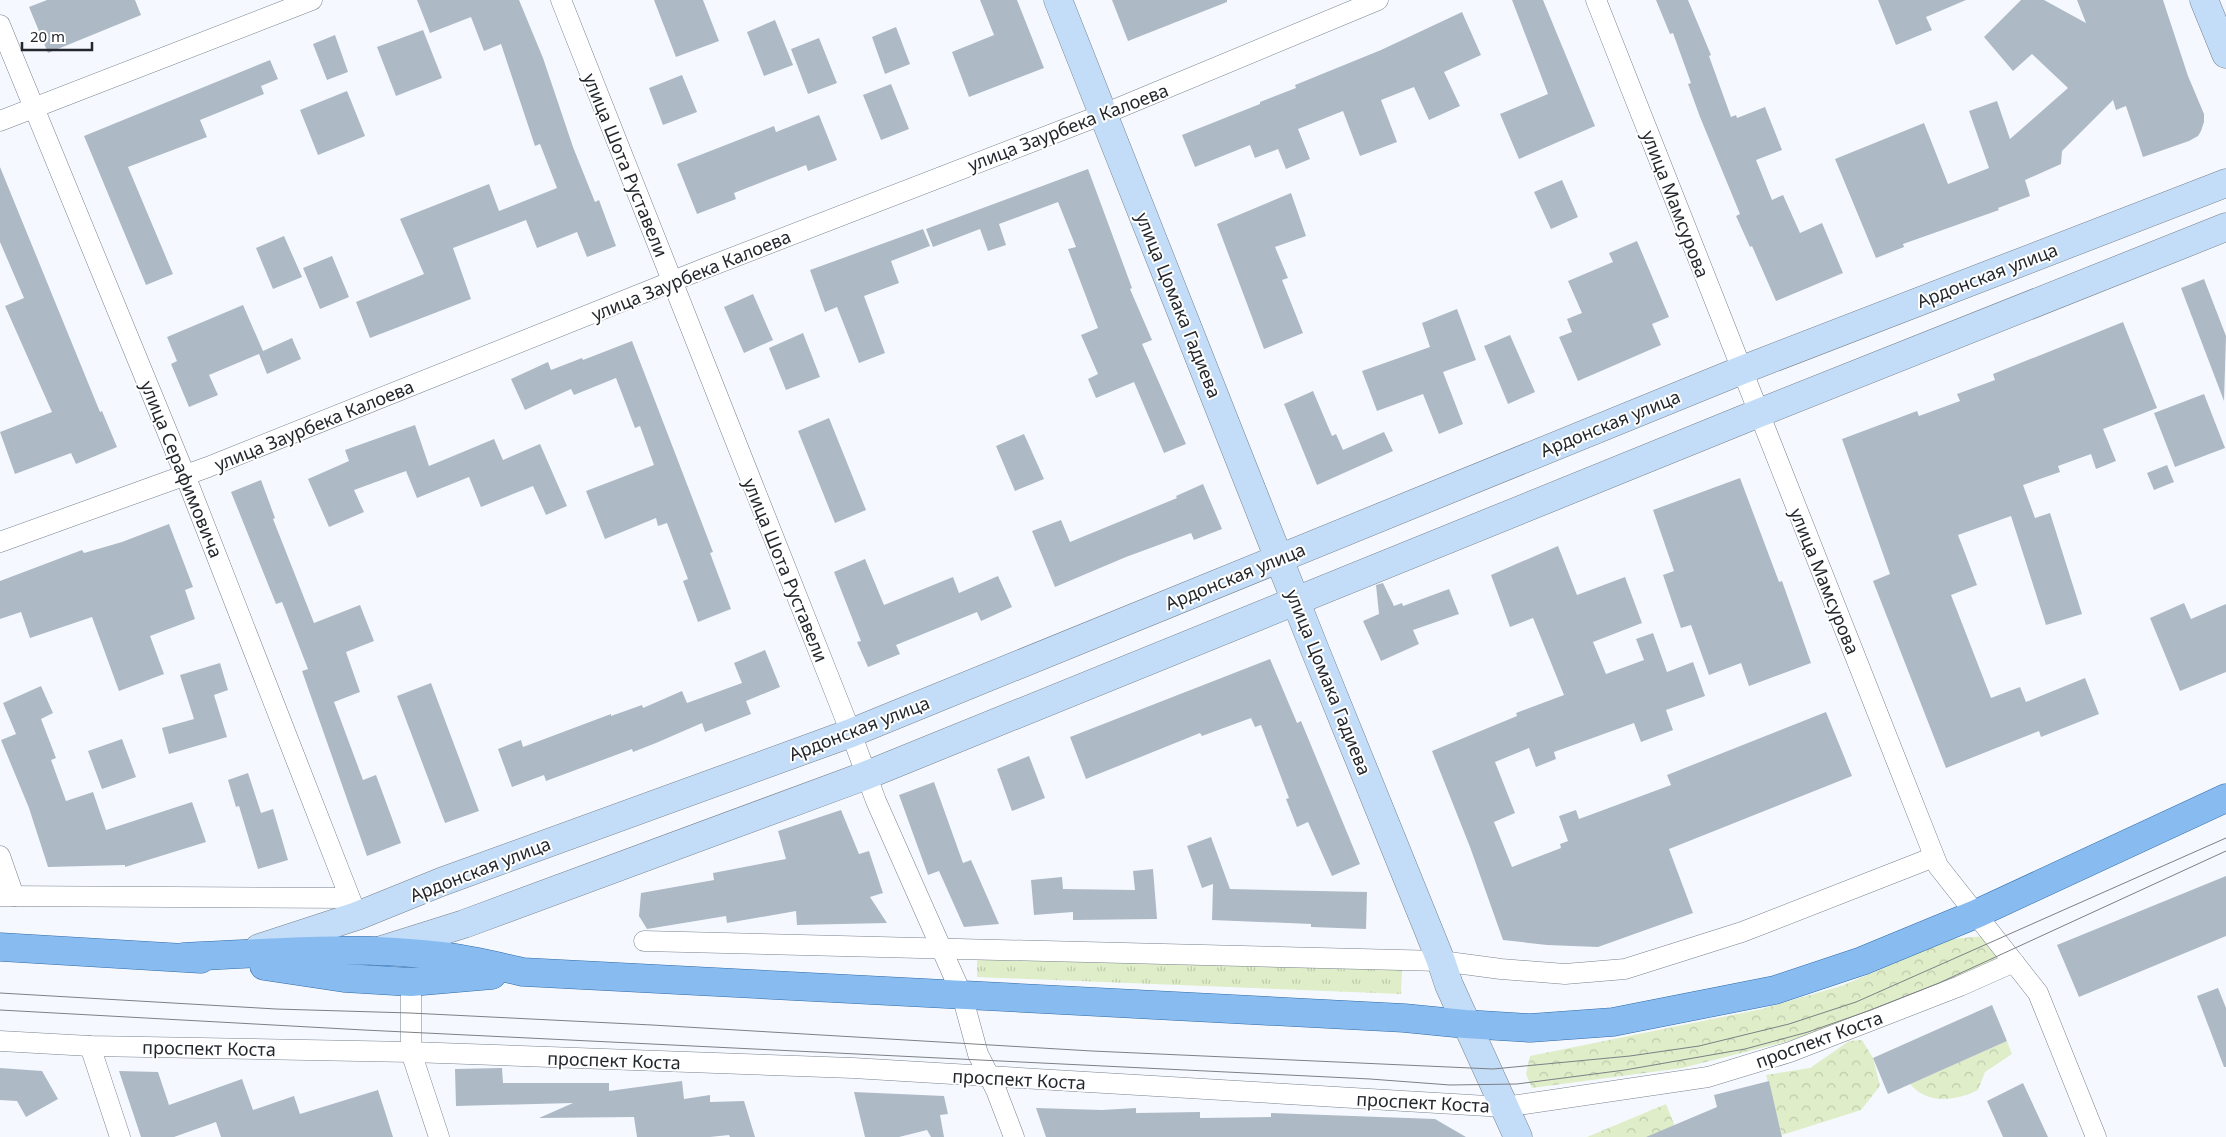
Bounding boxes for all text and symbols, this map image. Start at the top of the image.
scale bar [22,20,92,52]
text: 20 m [30,26,65,46]
street label: улица Шота Руставели [578,69,674,261]
street label: улица Заурбека Калоева [964,78,1172,176]
street label: улица Мамсурова [1637,127,1715,281]
street label: улица Цомака Гадиева [1131,209,1227,401]
street label: улица Заурбека Калоева [588,224,794,326]
street label: Ардонская улица [1913,237,2061,313]
street label: улица Заурбека Калоева [211,374,417,476]
street label: улица Серафимовича [135,377,229,561]
street label: Ардонская улица [1536,384,1684,462]
street label: улица Шота Руставели [738,474,834,666]
street label: улица Мамсурова [1785,504,1865,658]
street label: Ардонская улица [1161,537,1309,615]
street label: улица Цомака Гадиева [1281,586,1377,778]
street label: Ардонская улица [785,690,933,766]
street label: Ардонская улица [406,831,554,907]
street label: проспект Коста [1752,1005,1886,1073]
street label: проспект Коста [142,1035,276,1061]
street label: проспект Коста [547,1046,681,1074]
street label: проспект Коста [952,1064,1086,1094]
street label: проспект Коста [1356,1087,1490,1117]

